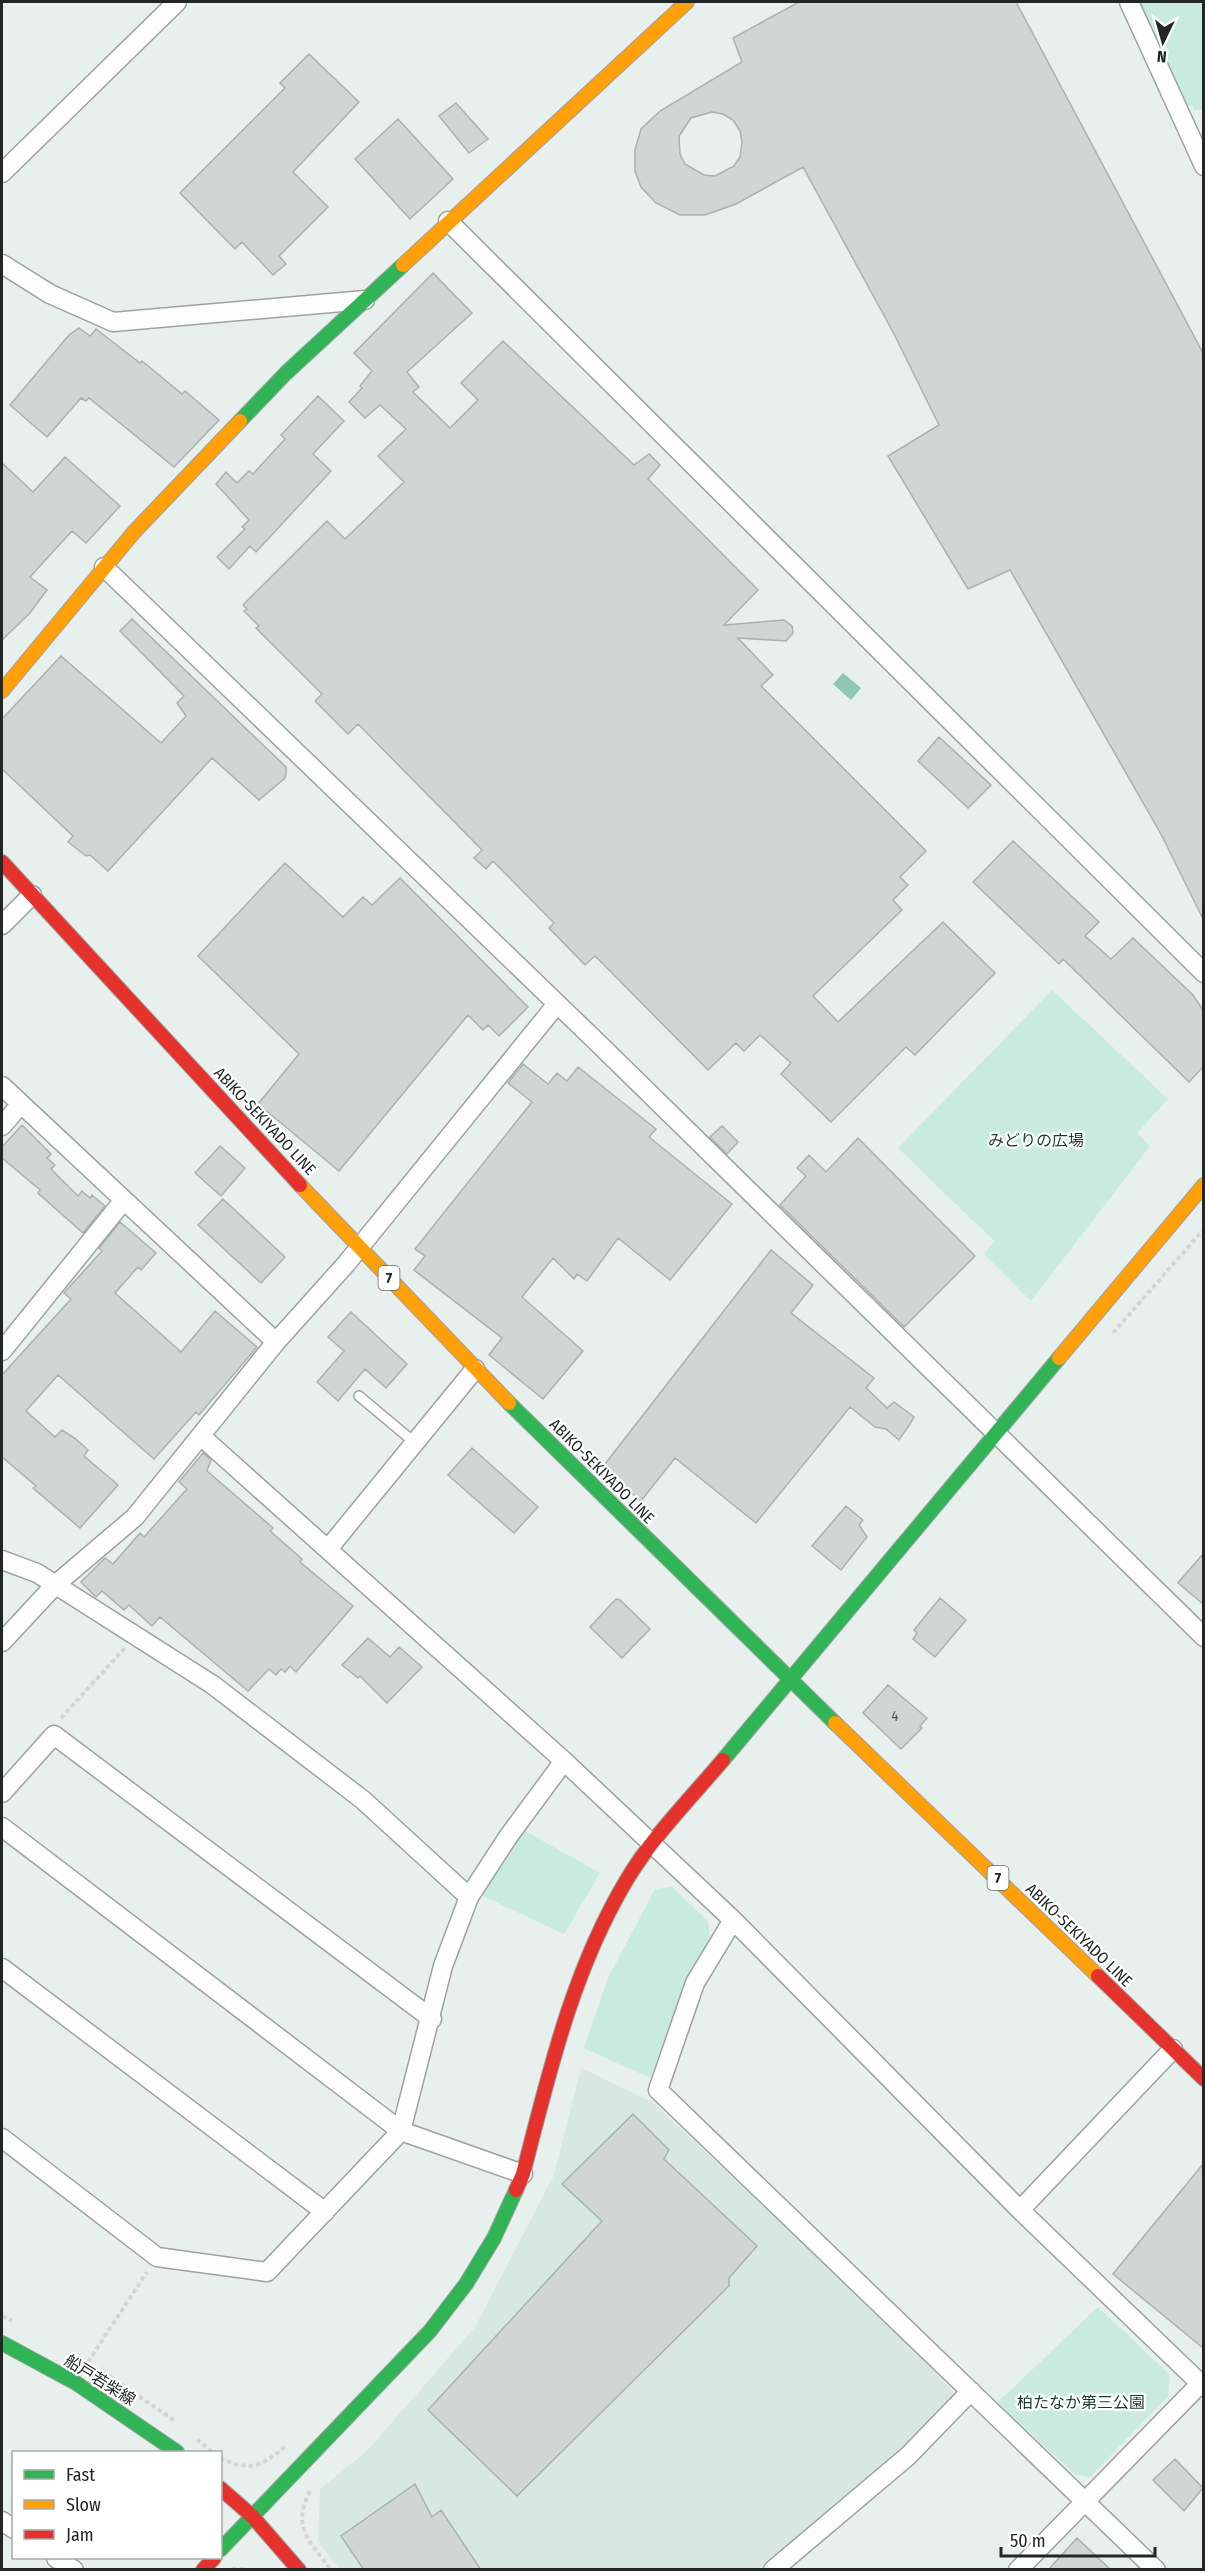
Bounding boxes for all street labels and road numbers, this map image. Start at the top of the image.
street label: ABIKO-SEKIYADO LINE [210,1063,320,1179]
road number: 7 [378,1266,400,1290]
street label: ABIKO-SEKIYADO LINE [546,1415,658,1527]
road number: 7 [988,1866,1008,1890]
street label: ABIKO-SEKIYADO LINE [1022,1879,1136,1991]
street label: 船戸若柴線 [61,2351,139,2409]

